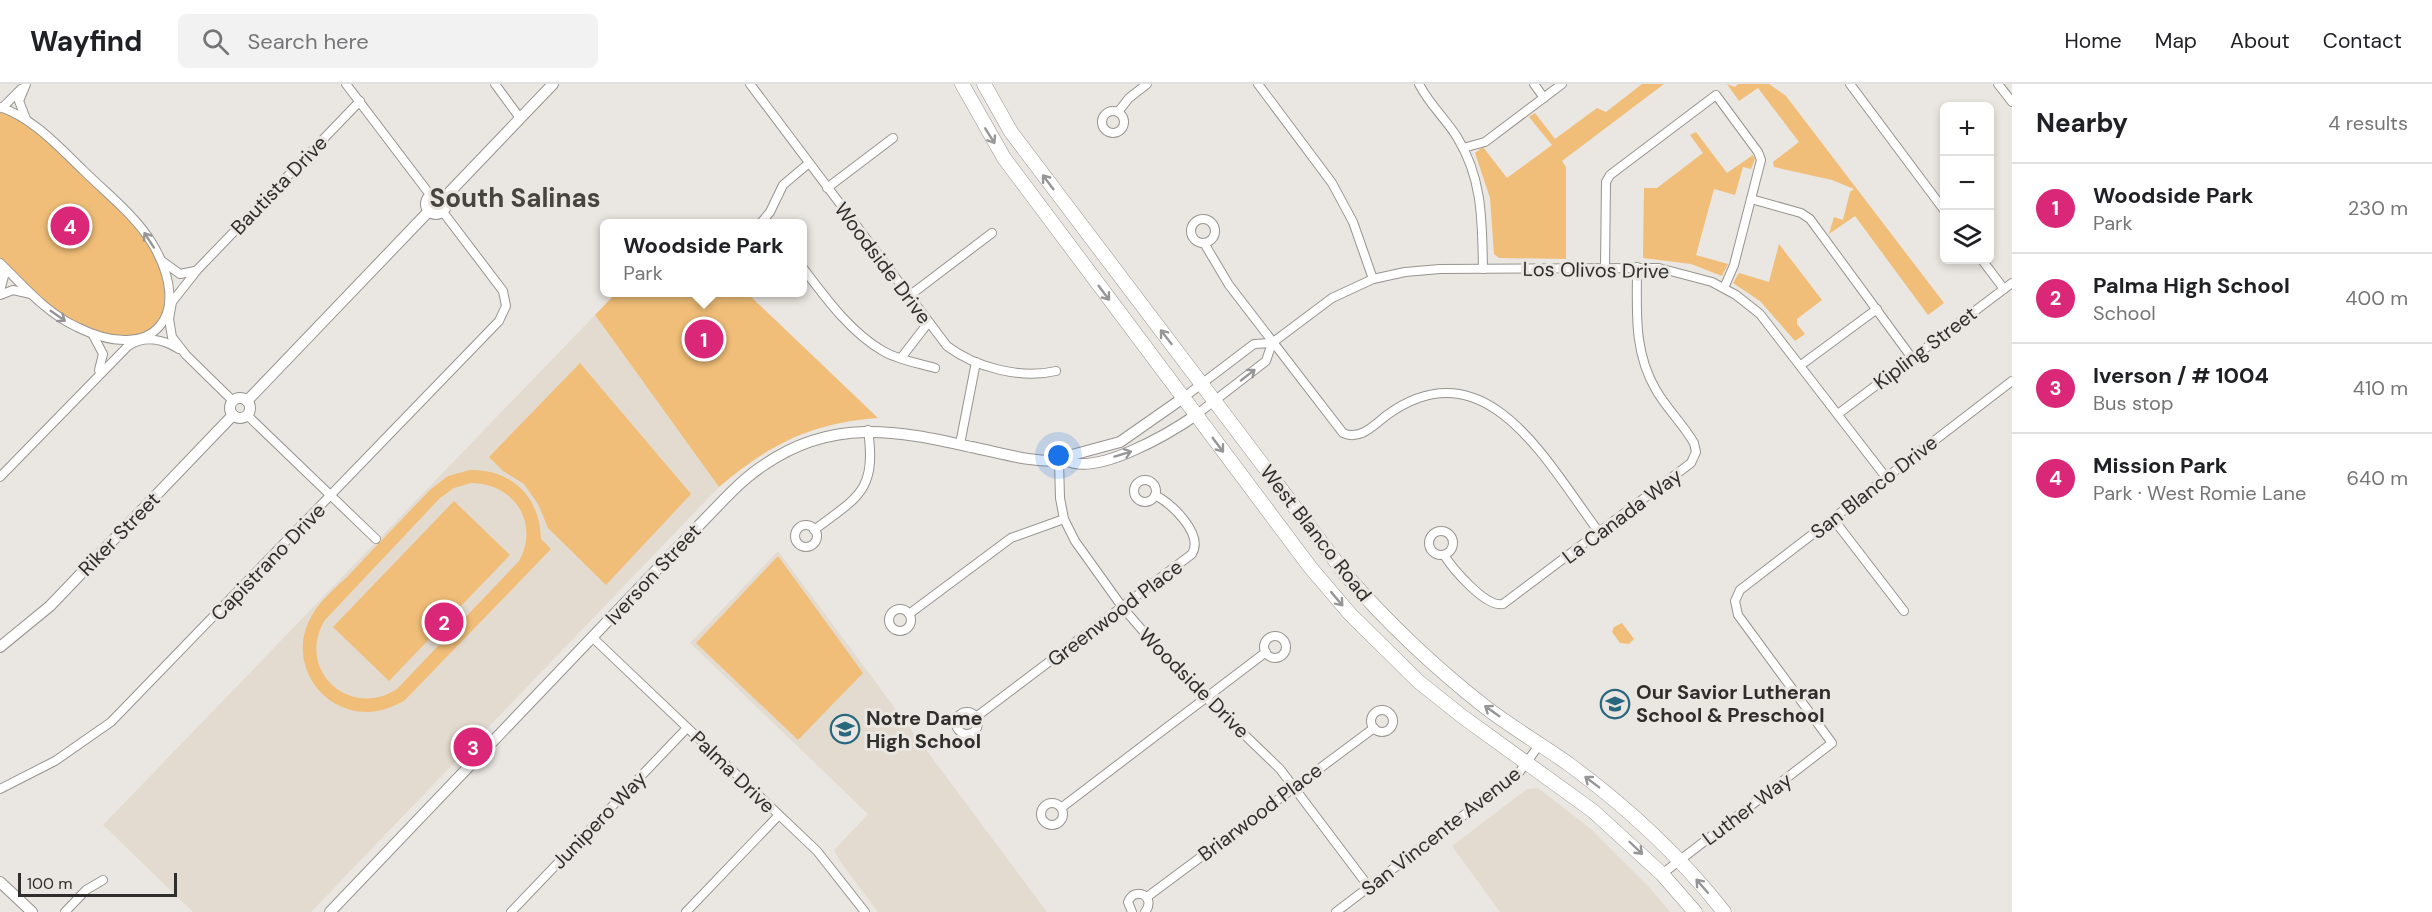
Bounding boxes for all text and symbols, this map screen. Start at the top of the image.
search box [178,14,598,68]
text: Wayfind [30,23,142,60]
icon: search [199,25,232,58]
text: Search here [247,27,369,56]
text: Home [2064,27,2122,55]
text: Map [2155,27,2197,55]
text: About [2230,27,2290,55]
text: Contact [2323,27,2402,55]
map controls [1940,102,1994,264]
button: + [1940,102,1994,156]
text: Nearby [2036,106,2128,140]
text: 4 results [2328,110,2408,136]
one-way arrow [984,127,996,144]
street label: Bautista Drive [225,130,333,240]
button: − [1940,156,1994,210]
one-way arrow [1042,174,1054,190]
district label: South Salinas [429,181,601,215]
text: Woodside Park [2093,181,2253,210]
text: 1 [2052,195,2059,221]
text: 230 m [2348,195,2408,221]
street label: Woodside Drive [829,197,937,329]
pin: 4 [50,204,90,248]
button: layers [1940,210,1994,264]
text: Park [2093,210,2133,236]
popup [600,219,807,297]
text: Woodside Park [623,231,784,260]
one-way arrow [143,232,155,249]
street label: Los Olivos Drive [1522,256,1670,284]
text: Park [623,260,663,286]
text: Palma High School [2093,271,2290,300]
one-way arrow [1098,285,1111,301]
text: 2 [2050,285,2061,311]
text: 400 m [2345,285,2408,311]
text: School [2093,300,2156,326]
street label: Kipling Street [1868,301,1982,395]
one-way arrow [50,310,66,322]
pin: 1 [684,316,724,362]
one-way arrow [1159,329,1172,345]
text: Iverson / # 1004 [2093,361,2269,390]
one-way arrow [1239,368,1255,381]
text: 3 [2049,375,2062,401]
text: 410 m [2353,375,2408,401]
text: Bus stop [2093,390,2173,416]
street label: San Blanco Drive [1805,429,1943,545]
one-way arrow [1212,436,1224,452]
your location [1044,441,1073,470]
one-way arrow [1113,448,1132,459]
text: Mission Park [2093,451,2228,480]
street label: West Blanco Road [1254,459,1378,607]
street label: La Canada Way [1557,463,1687,569]
text: 4 [2049,465,2062,491]
text: 640 m [2346,465,2408,491]
text: Park · West Romie Lane [2093,480,2306,506]
street label: Riker Street [73,486,166,581]
street label: Capistrano Drive [205,497,331,627]
street label: Iverson Street [600,518,707,630]
street label: Greenwood Place [1042,554,1188,672]
one-way arrow [1330,591,1344,606]
pin: 2 [424,600,464,644]
street label: Woodside Drive [1133,622,1255,744]
place label: Our Savior Lutheran School & Preschool [1636,679,1831,728]
school or university icon: Our Savior Lutheran School & Preschool [1599,688,1631,720]
place label: Notre Dame High School [866,705,983,754]
one-way arrow [1484,705,1501,717]
school or university icon: Notre Dame High School [829,713,861,745]
pin: 3 [454,724,492,770]
street label: Palma Drive [685,725,781,819]
street label: Briarwood Place [1193,757,1327,867]
street label: San Vincente Avenue [1356,761,1526,901]
street label: Junipero Way [546,766,652,874]
street label: Luther Way [1697,767,1797,851]
one-way arrow [1585,776,1601,789]
one-way arrow [1628,841,1643,855]
scale bar [18,870,177,898]
text: 100 m [27,873,72,894]
one-way arrow [1695,879,1709,894]

